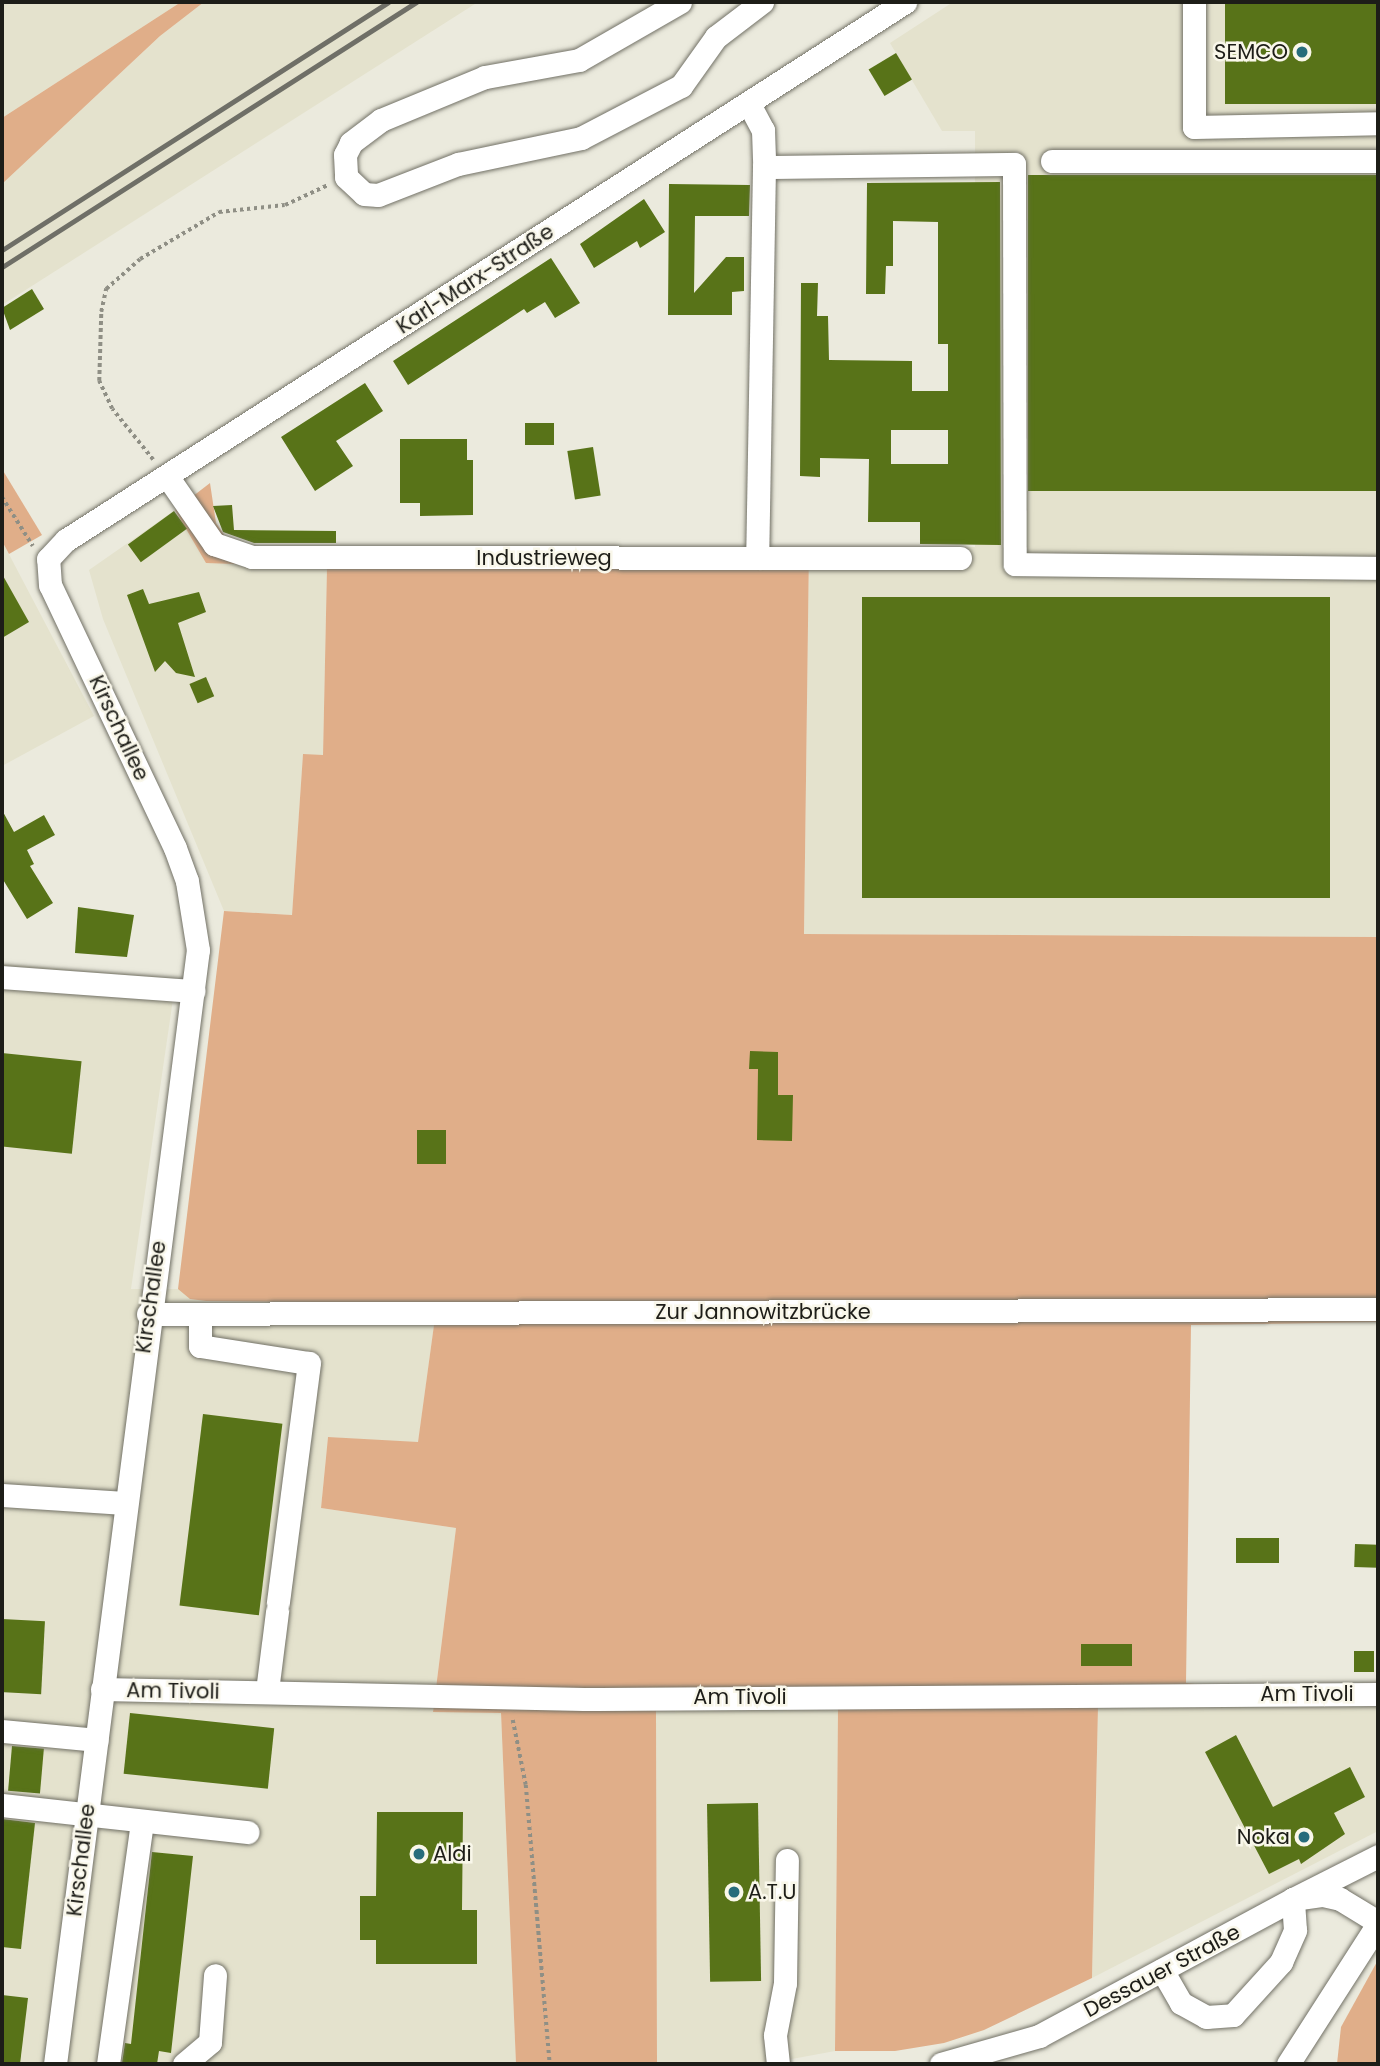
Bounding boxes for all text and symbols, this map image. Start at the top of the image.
place label: SEMCO [1214,39,1288,65]
marker: SEMCO [1294,44,1310,60]
street label: Karl-Marx-Straße [392,219,558,339]
street label: Industrieweg [476,545,612,571]
street label: Kirschallee [84,671,154,785]
street label: Kirschallee [131,1239,171,1355]
street label: Zur Jannowitzbrücke [655,1299,871,1325]
street label: Am Tivoli [126,1678,220,1704]
street label: Am Tivoli [1260,1681,1354,1707]
street label: Am Tivoli [693,1684,787,1710]
street label: Kirschallee [62,1802,100,1918]
place label: Noka [1237,1824,1290,1850]
marker: Noka [1296,1829,1312,1845]
place label: Aldi [433,1841,472,1867]
marker: Aldi [411,1846,427,1862]
place label: A.T.U [748,1879,797,1905]
marker: A.T.U [726,1884,742,1900]
street label: Dessauer Straße [1080,1919,1244,2023]

